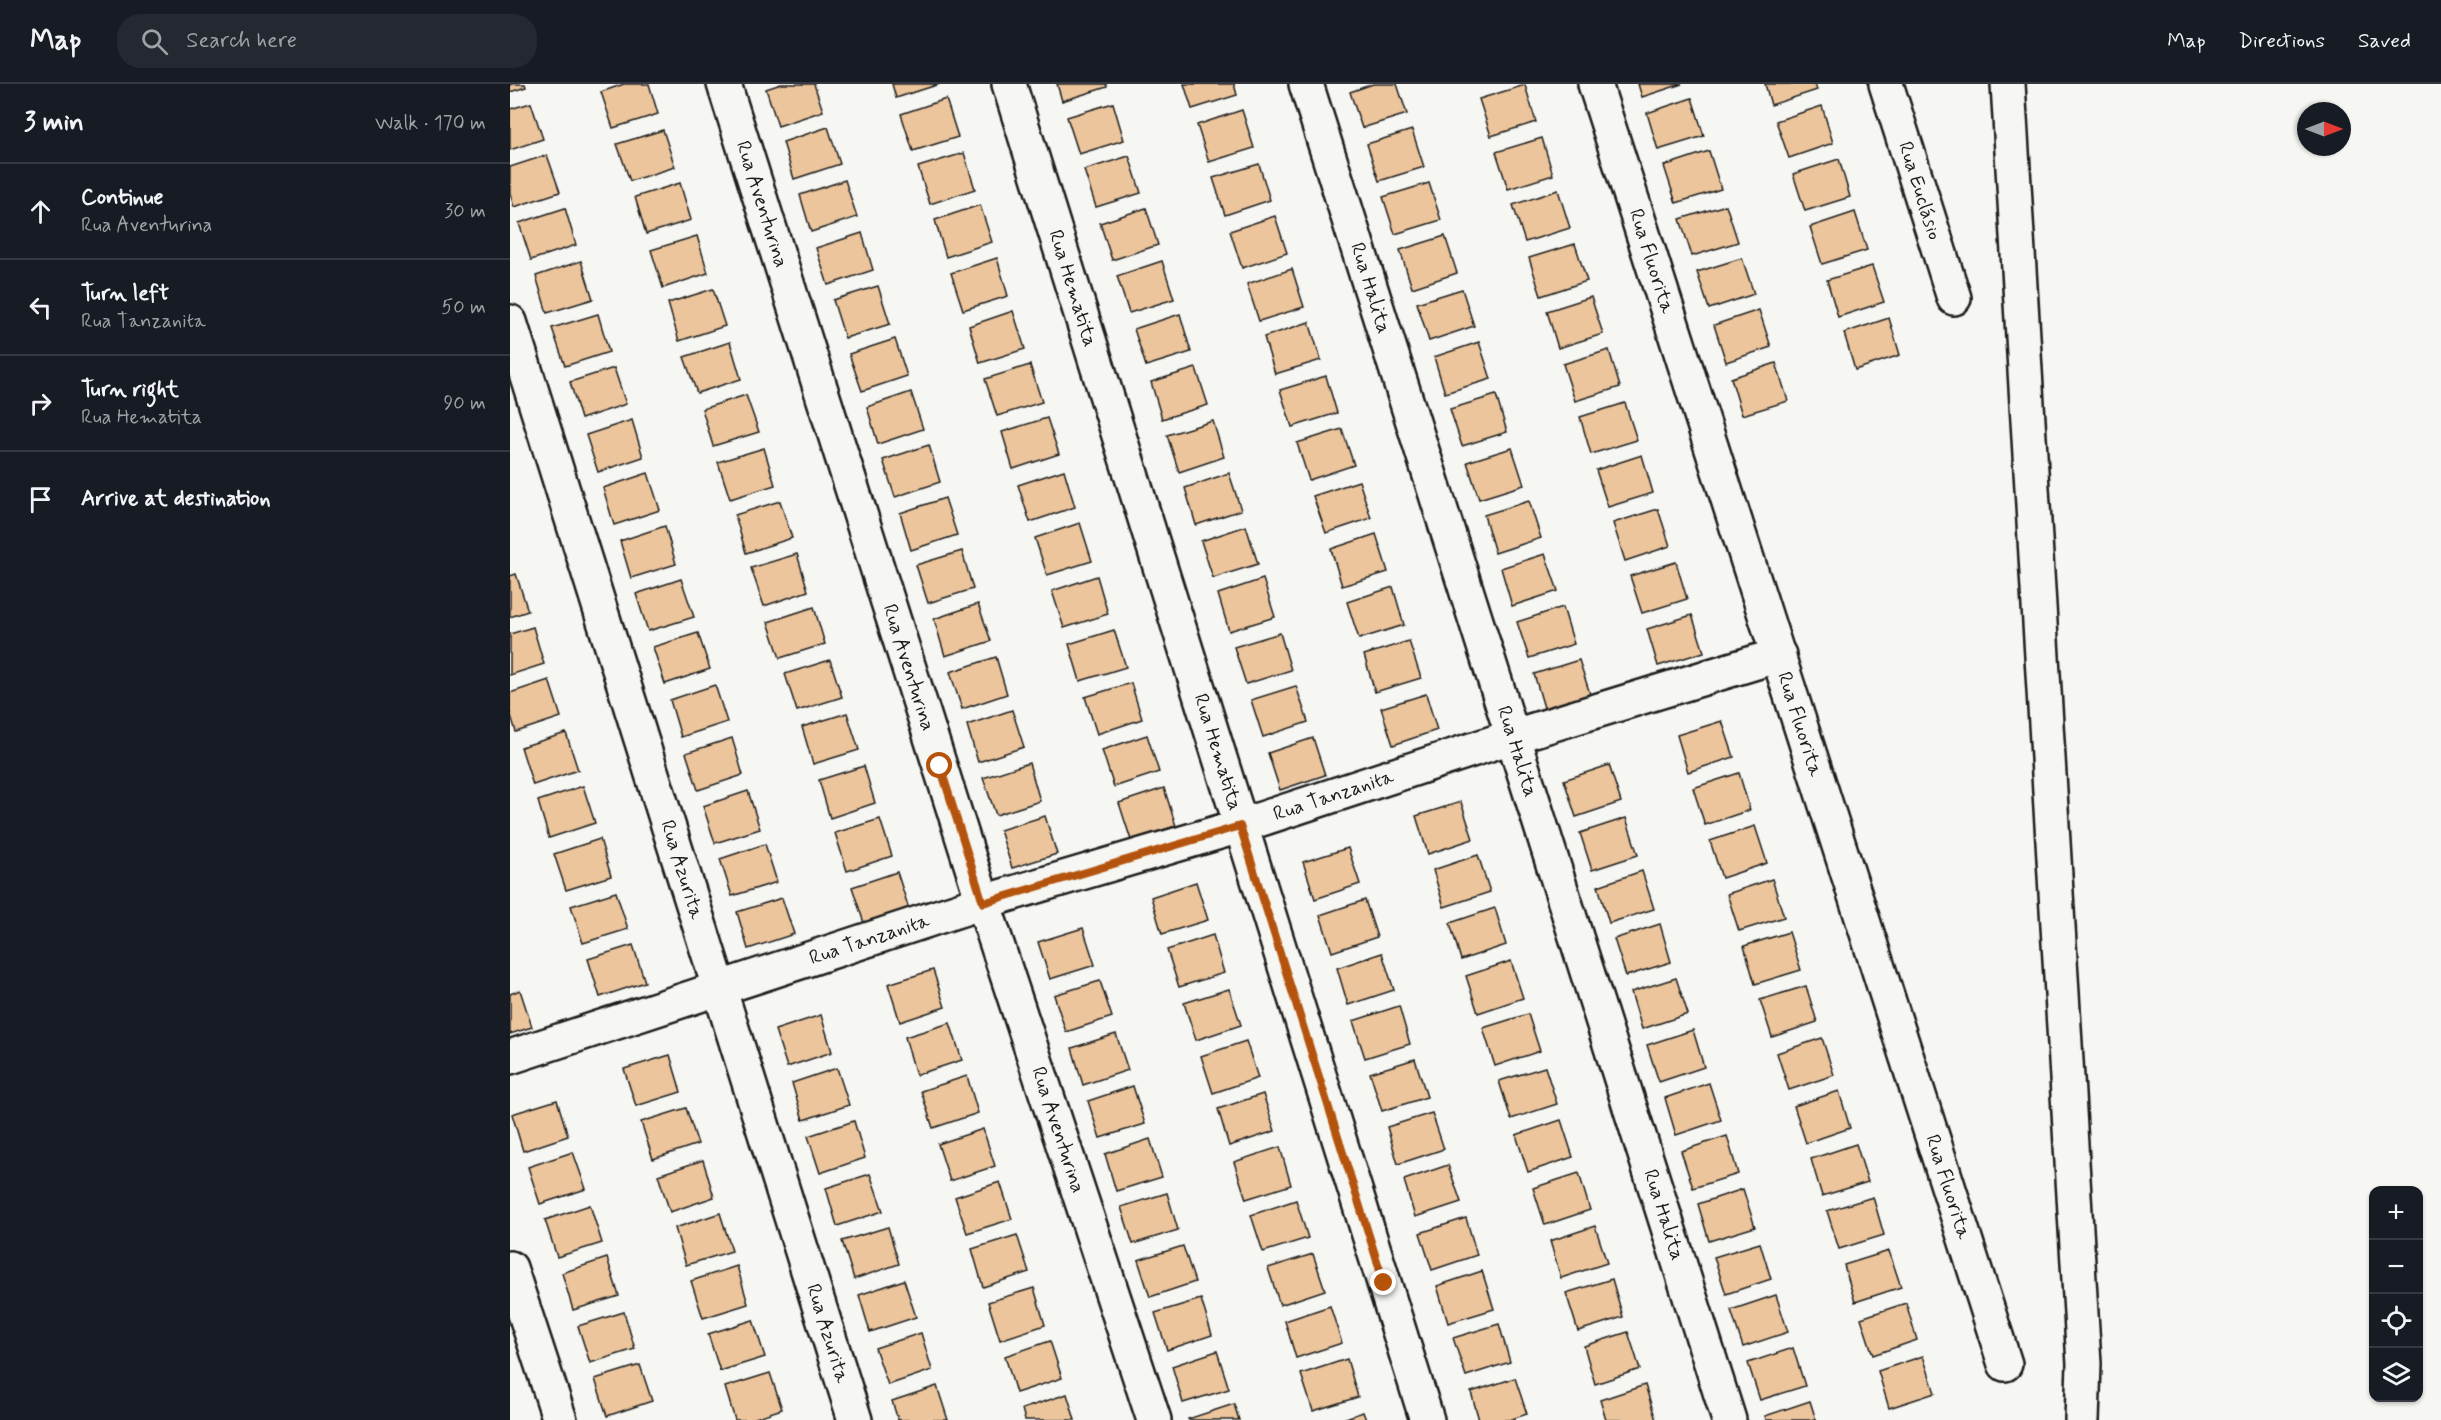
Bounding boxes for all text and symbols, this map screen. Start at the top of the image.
search box [117,14,537,68]
text: Map [30,23,81,60]
icon: search [138,25,171,58]
text: Search here [186,27,297,55]
text: Map [2167,27,2206,55]
text: Directions [2239,27,2325,55]
text: Saved [2358,27,2411,55]
north arrow [2297,102,2351,156]
text: 3 min [24,106,84,140]
text: Walk · 170 m [375,110,486,137]
street label: Rua Aventurina [729,137,795,271]
street label: Rua Euclásio [1892,138,1948,243]
text: Continue [81,184,163,212]
icon: ahead [24,195,57,228]
text: 30 m [444,198,486,225]
street label: Rua Fluorita [1622,205,1681,318]
text: Rua Aventurina [81,212,212,239]
street label: Rua Hematita [1042,226,1104,350]
street label: Rua Halita [1344,239,1398,337]
text: Turn left [81,280,169,308]
icon: left [24,291,57,324]
text: 50 m [441,294,486,321]
text: Rua Tanzanita [81,308,206,335]
text: Turn right [81,376,179,404]
icon: right [24,387,57,420]
text: 90 m [443,390,486,417]
text: Rua Hematita [81,404,202,431]
icon: arrive [24,483,57,516]
text: Arrive at destination [81,485,271,513]
street label: Rua Aventurina [876,601,941,734]
street label: Rua Fluorita [1771,668,1830,781]
street label: Rua Hematita [1187,690,1249,814]
street label: Rua Halita [1490,702,1544,800]
route start [926,752,952,778]
street label: Rua Tanzanita [1270,763,1398,828]
street label: Rua Azurita [654,817,711,923]
street label: Rua Tanzanita [806,907,934,972]
street label: Rua Aventurina [1025,1063,1092,1196]
street label: Rua Fluorita [1919,1131,1978,1243]
street label: Rua Halita [1637,1166,1691,1264]
map controls [2369,1186,2423,1402]
button: + [2369,1186,2423,1240]
button: − [2369,1240,2423,1294]
route end [1370,1269,1396,1295]
street label: Rua Azurita [800,1280,856,1387]
button: locate [2369,1294,2423,1348]
button: layers [2369,1348,2423,1402]

